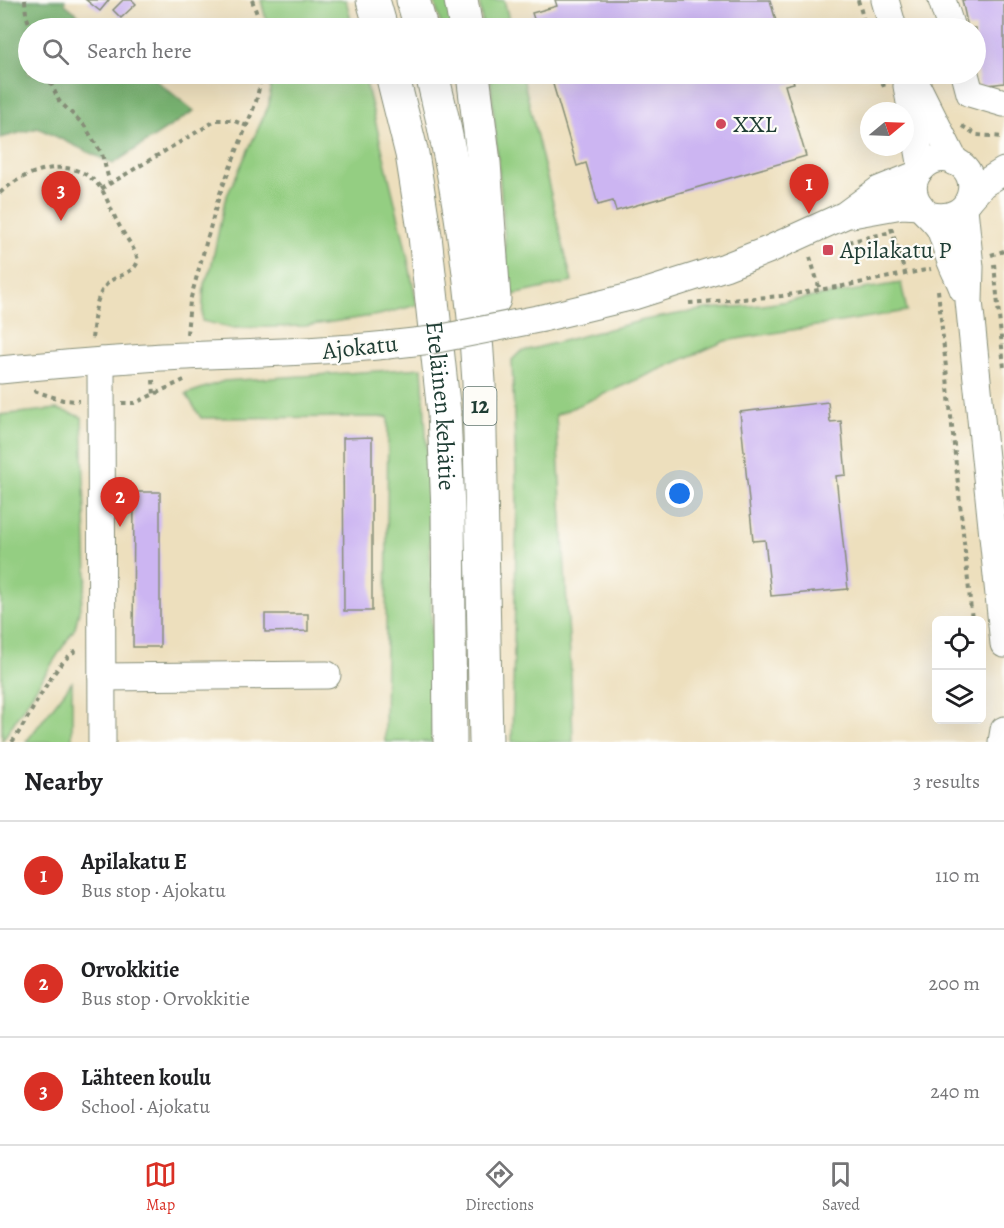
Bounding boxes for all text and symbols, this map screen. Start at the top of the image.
search box [18,18,986,84]
icon: search [39,35,72,68]
text: Search here [87,36,192,66]
north arrow [860,102,914,156]
place label: XXL [733,108,777,140]
marker: XXL [714,117,728,131]
pin: 1 [790,164,828,214]
pin: 3 [42,172,80,221]
place label: Apilakatu P [839,234,952,266]
marker: Apilakatu P [821,243,835,257]
street label: Eteläinen kehätie [418,319,463,491]
street label: Ajokatu [320,327,399,367]
road number: 12 [464,387,496,425]
pin: 2 [100,478,140,527]
your location [665,479,694,508]
map controls [932,616,986,724]
button: locate [932,616,986,670]
button: layers [932,670,986,724]
text: Nearby [24,764,103,799]
text: 3 results [913,768,980,795]
text: Apilakatu E [81,847,187,877]
text: 1 [40,862,47,889]
text: 110 m [935,862,980,889]
text: Bus stop · Ajokatu [81,877,226,904]
text: Orvokkitie [81,955,179,985]
text: 2 [39,970,48,997]
text: 200 m [929,970,980,997]
text: Bus stop · Orvokkitie [81,985,250,1012]
text: Lähteen koulu [81,1063,211,1093]
text: 3 [39,1078,48,1105]
text: 240 m [930,1078,980,1105]
text: School · Ajokatu [81,1093,210,1120]
tab: Map [144,1158,177,1216]
tab: Directions [465,1158,534,1216]
tab: Saved [822,1158,860,1216]

